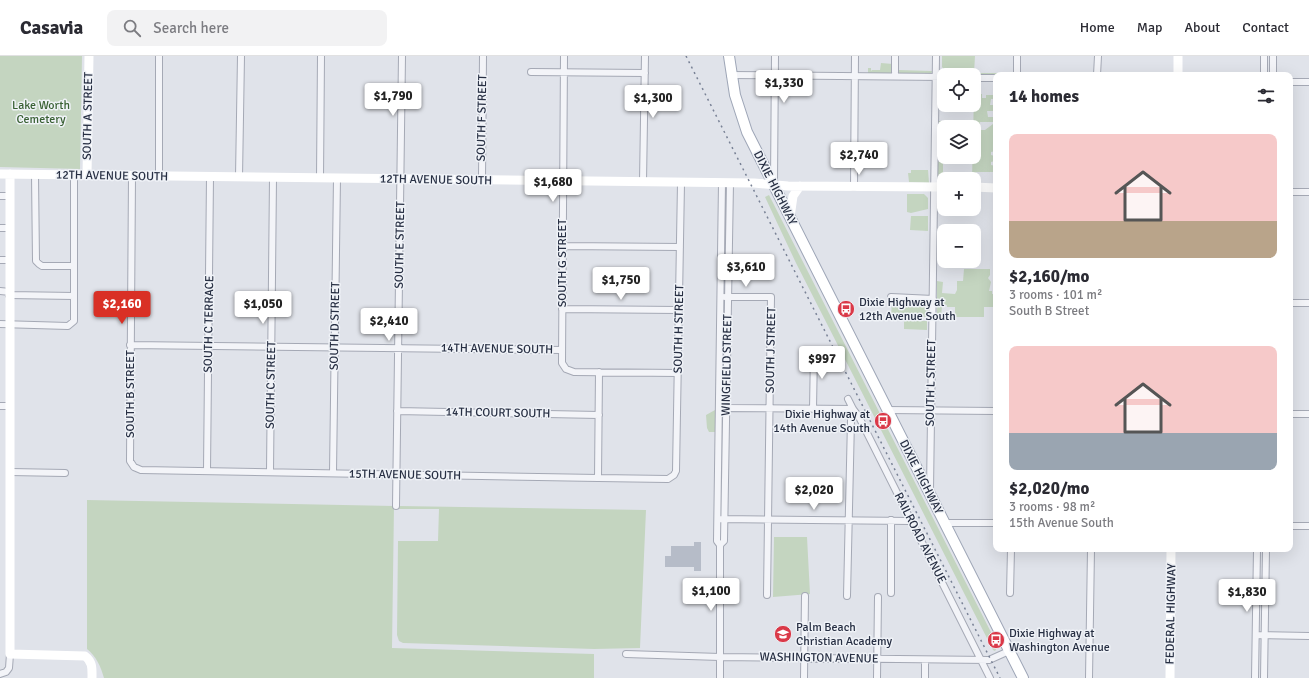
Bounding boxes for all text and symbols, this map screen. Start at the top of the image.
search box [107,10,387,46]
text: Casavia [20,16,83,40]
icon: search [121,17,143,39]
text: Search here [153,19,229,37]
text: Home [1080,19,1115,36]
text: Map [1137,19,1162,36]
text: About [1184,19,1220,36]
text: Contact [1242,19,1289,36]
map controls [937,68,981,268]
button: locate [937,68,981,112]
pin: $1,330 [751,70,817,104]
street label: SOUTH A STREET [80,72,96,160]
street label: SOUTH F STREET [474,74,490,162]
text: $1,330 [765,75,803,91]
pin: $1,790 [360,83,426,117]
pin: $1,300 [620,85,686,119]
icon: filters [1255,85,1277,107]
text: 14 homes [1009,86,1079,107]
text: $1,790 [374,88,412,104]
text: $1,300 [634,90,672,106]
park label: Lake Worth Cemetery [12,98,70,127]
button: layers [937,120,981,164]
pin: $2,740 [826,142,892,176]
text: $2,740 [840,147,878,163]
street label: DIXIE HIGHWAY [750,148,800,228]
icon: home [1107,160,1179,232]
street label: 12TH AVENUE SOUTH [56,168,168,184]
pin: $1,680 [520,169,586,203]
street label: 12TH AVENUE SOUTH [380,172,492,188]
button: + [937,172,981,216]
text: $1,680 [534,174,572,190]
street label: SOUTH E STREET [392,201,408,289]
street label: SOUTH G STREET [555,219,570,307]
button: − [937,224,981,268]
pin: $3,610 [713,254,779,288]
text: $3,610 [727,259,765,275]
text: $2,160/mo [1009,266,1089,287]
pin: $1,750 [588,267,654,301]
text: $1,750 [602,272,640,288]
street label: SOUTH C TERRACE [201,275,217,373]
street label: SOUTH D STREET [327,282,343,370]
street label: SOUTH H STREET [671,284,687,374]
text: 3 rooms · 101 m² [1009,287,1102,303]
pin: $2,160 [89,291,155,325]
pin: $1,050 [230,291,296,325]
place label: Dixie Highway at 12th Avenue South [859,295,956,324]
text: $2,160 [103,296,141,312]
text: $1,050 [244,296,282,312]
bus stop icon: Dixie Highway at 12th Avenue South [836,299,856,319]
text: South B Street [1009,303,1089,319]
street label: SOUTH J STREET [763,307,779,393]
pin: $2,410 [356,308,422,342]
text: $2,410 [370,313,408,329]
street label: WINGFIELD STREET [719,314,735,416]
street label: SOUTH L STREET [923,339,939,427]
street label: SOUTH C STREET [263,341,279,429]
street label: 14TH AVENUE SOUTH [441,341,553,357]
pin: $997 [798,346,846,380]
street label: SOUTH B STREET [123,350,138,438]
text: $997 [808,351,836,367]
icon: home [1107,372,1179,444]
street label: 14TH COURT SOUTH [445,405,551,421]
place label: Dixie Highway at 14th Avenue South [773,407,870,436]
bus stop icon: Dixie Highway at 14th Avenue South [873,411,893,431]
street label: DIXIE HIGHWAY [896,437,946,517]
street label: 15TH AVENUE SOUTH [349,467,461,483]
pin: $2,020 [781,477,847,511]
text: $2,020/mo [1009,478,1089,499]
text: $2,020 [795,482,833,498]
street label: RAILROAD AVENUE [891,490,950,586]
text: 3 rooms · 98 m² [1009,499,1095,515]
text: 15th Avenue South [1009,515,1114,531]
street label: FEDERAL HIGHWAY [1163,563,1179,665]
pin: $1,100 [678,578,744,612]
pin: $1,830 [1214,579,1280,613]
text: $1,100 [692,583,730,599]
text: $1,830 [1228,584,1266,600]
place label: Palm Beach Christian Academy [796,620,892,649]
school or university icon: Palm Beach Christian Academy [773,624,793,644]
place label: Dixie Highway at Washington Avenue [1009,626,1110,655]
bus stop icon: Dixie Highway at Washington Avenue [986,630,1006,650]
street label: WASHINGTON AVENUE [759,649,879,667]

